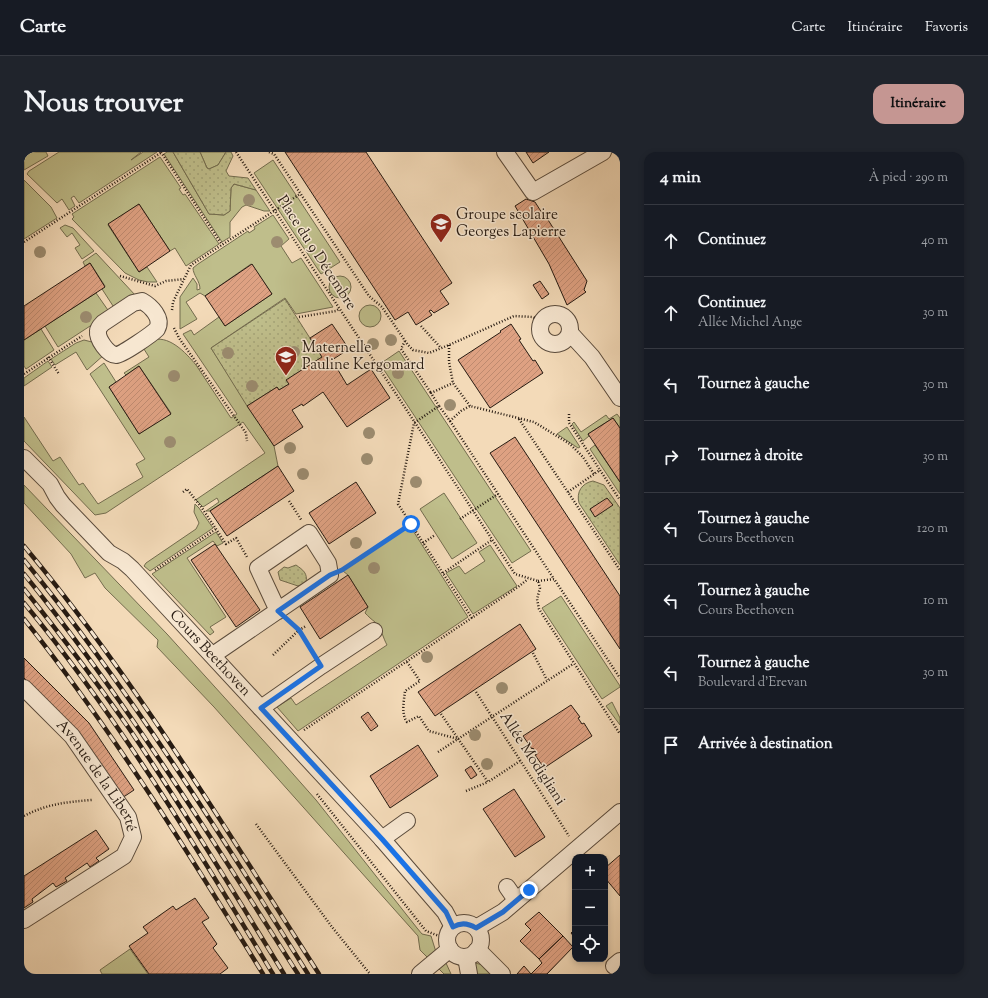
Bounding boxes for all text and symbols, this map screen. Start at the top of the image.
text: Carte [20,14,66,41]
text: Carte [792,18,825,38]
text: Itinéraire [847,18,903,38]
text: Favoris [925,18,968,38]
text: Nous trouver [24,84,183,124]
button: Itinéraire [873,84,964,124]
text: 4 min [660,166,701,190]
text: À pied · 290 m [869,169,948,187]
street label: Place du 9 Décembre [271,192,361,314]
place label: Groupe scolaire Georges Lapierre [456,205,566,243]
school or university icon: Groupe scolaire Georges Lapierre [428,211,454,244]
icon: ahead [660,230,682,252]
text: Continuez [698,230,766,251]
text: 40 m [921,232,948,250]
text: Continuez [698,293,766,314]
icon: ahead [660,302,682,324]
text: 30 m [922,304,948,322]
text: Allée Michel Ange [698,314,802,332]
place label: Maternelle Pauline Kergomard [302,338,425,376]
school or university icon: Maternelle Pauline Kergomard [273,344,299,377]
icon: left [660,374,682,396]
text: Tournez à gauche [698,374,809,395]
text: 30 m [922,376,948,394]
icon: right [660,446,682,468]
text: Tournez à droite [698,446,803,467]
text: 30 m [922,448,948,466]
text: Tournez à gauche [698,509,809,530]
route start [402,515,420,533]
icon: left [660,518,682,540]
text: 120 m [917,520,948,538]
text: Cours Beethoven [698,530,795,548]
text: Tournez à gauche [698,581,809,602]
icon: left [660,590,682,612]
text: 10 m [923,592,948,610]
text: Cours Beethoven [698,602,795,620]
street label: Cours Beethoven [164,605,256,701]
text: Tournez à gauche [698,653,809,674]
icon: left [660,662,682,684]
text: 30 m [922,664,948,682]
text: Boulevard d'Erevan [698,674,807,692]
street label: Allée Modigliani [494,708,570,810]
street label: Avenue de la Liberté [51,715,142,834]
icon: arrive [660,734,682,756]
text: Arrivée à destination [698,734,833,755]
map controls [572,854,608,962]
button: + [572,854,608,890]
route end [520,881,538,899]
button: − [572,890,608,926]
button: locate [572,926,608,962]

